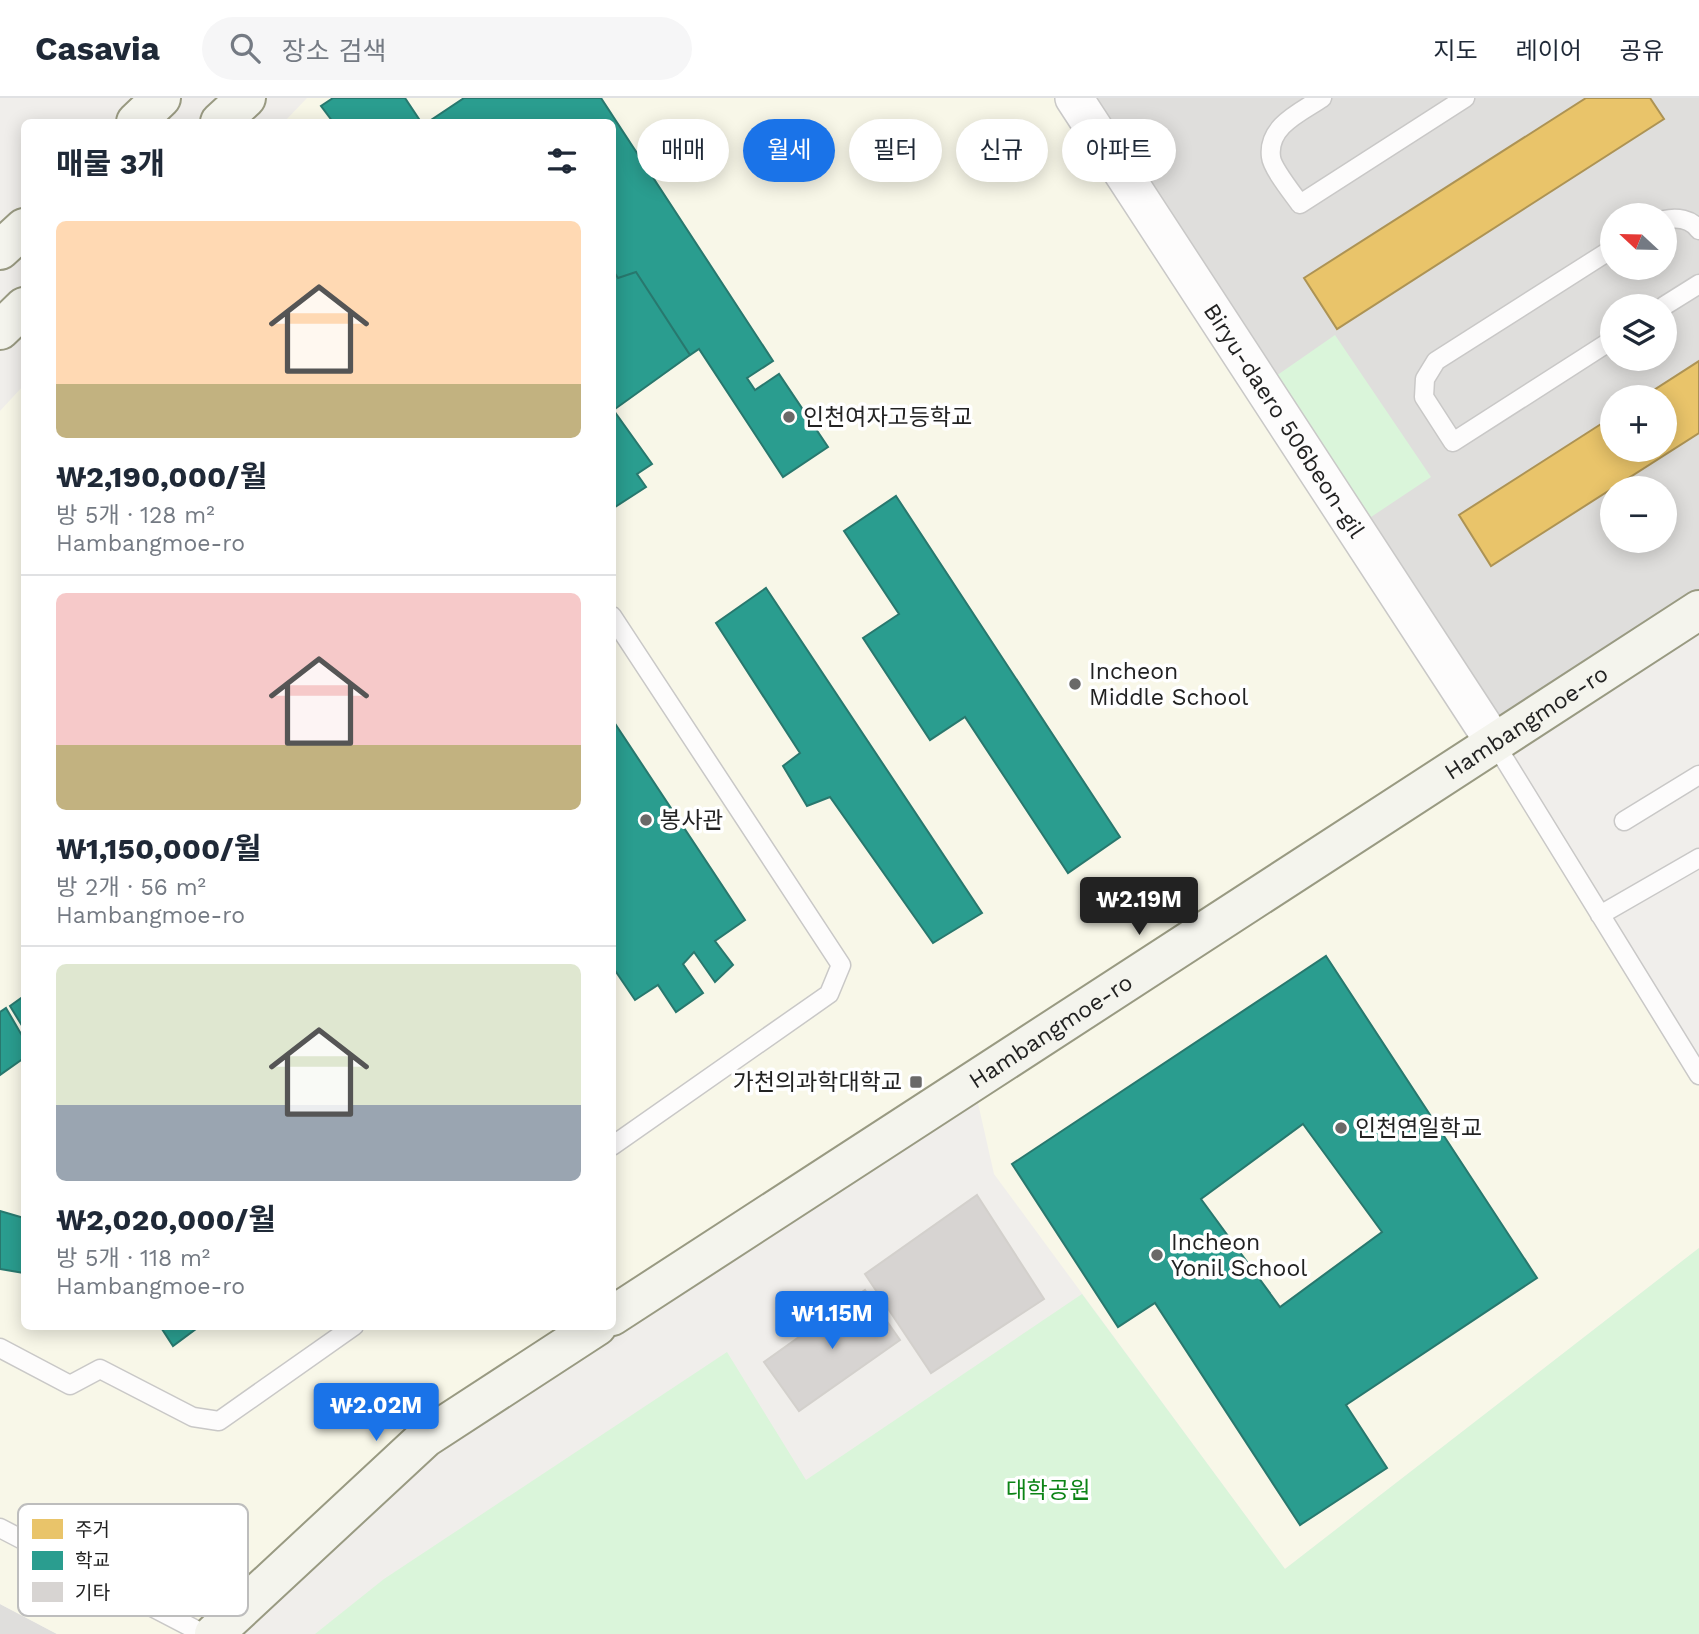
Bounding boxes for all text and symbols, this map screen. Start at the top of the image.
search box [202,17,692,80]
text: Casavia [35,29,160,68]
icon: search [226,29,264,67]
text: 장소 검색 [282,36,386,66]
text: 지도 [1433,37,1478,65]
text: 레이어 [1516,37,1582,65]
text: 공유 [1620,37,1664,65]
chip: 매매 [637,119,729,182]
chip: 월세 [743,119,835,182]
chip: 필터 [849,119,942,182]
chip: 신규 [956,119,1048,182]
chip: 아파트 [1062,119,1176,182]
icon: filters [543,142,581,180]
text: 매물 3개 [56,146,165,181]
north arrow [1600,203,1676,280]
map controls [1600,203,1677,553]
icon: home [256,266,382,392]
button: layers [1600,294,1677,371]
street label: Biryu-daero 506beon-gil [1198,298,1371,543]
button: + [1600,385,1677,462]
place label: 인천여자고등학교 [803,404,972,431]
marker: 인천여자고등학교 [781,409,797,425]
text: ₩2,190,000/월 [56,459,267,494]
button: − [1600,476,1677,553]
text: 방 5개 · 128 m² [56,502,215,529]
text: Hambangmoe-ro [56,530,245,557]
icon: home [256,638,382,764]
place label: Incheon Middle School [1089,658,1248,711]
street label: Hambangmoe-ro [1439,659,1613,785]
marker: Incheon Middle School [1067,676,1083,692]
place label: 봉사관 [660,807,723,834]
marker: 봉사관 [638,812,654,828]
text: ₩1,150,000/월 [56,831,261,866]
text: 방 2개 · 56 m² [56,874,206,901]
pin: ₩2.19M [1082,878,1196,937]
text: ₩2.19M [1096,886,1182,913]
text: Hambangmoe-ro [56,902,245,929]
street label: Hambangmoe-ro [964,968,1137,1094]
icon: home [256,1009,382,1135]
place label: 가천의과학대학교 [733,1069,902,1096]
marker: 가천의과학대학교 [908,1074,924,1090]
place label: 인천연일학교 [1355,1115,1482,1142]
marker: 인천연일학교 [1333,1120,1349,1136]
text: ₩2,020,000/월 [56,1202,276,1237]
place label: Incheon Yonil School [1171,1229,1307,1282]
text: 방 5개 · 118 m² [56,1245,210,1272]
marker: Incheon Yonil School [1149,1247,1165,1263]
text: Hambangmoe-ro [56,1273,245,1300]
pin: ₩1.15M [775,1292,889,1351]
text: ₩1.15M [791,1300,873,1327]
pin: ₩2.02M [319,1384,433,1443]
text: ₩2.02M [330,1392,422,1419]
park label: 대학공원 [1006,1477,1090,1504]
legend [18,1504,248,1616]
text: 주거 [75,1518,110,1541]
text: 학교 [75,1549,110,1572]
text: 기타 [75,1581,110,1604]

